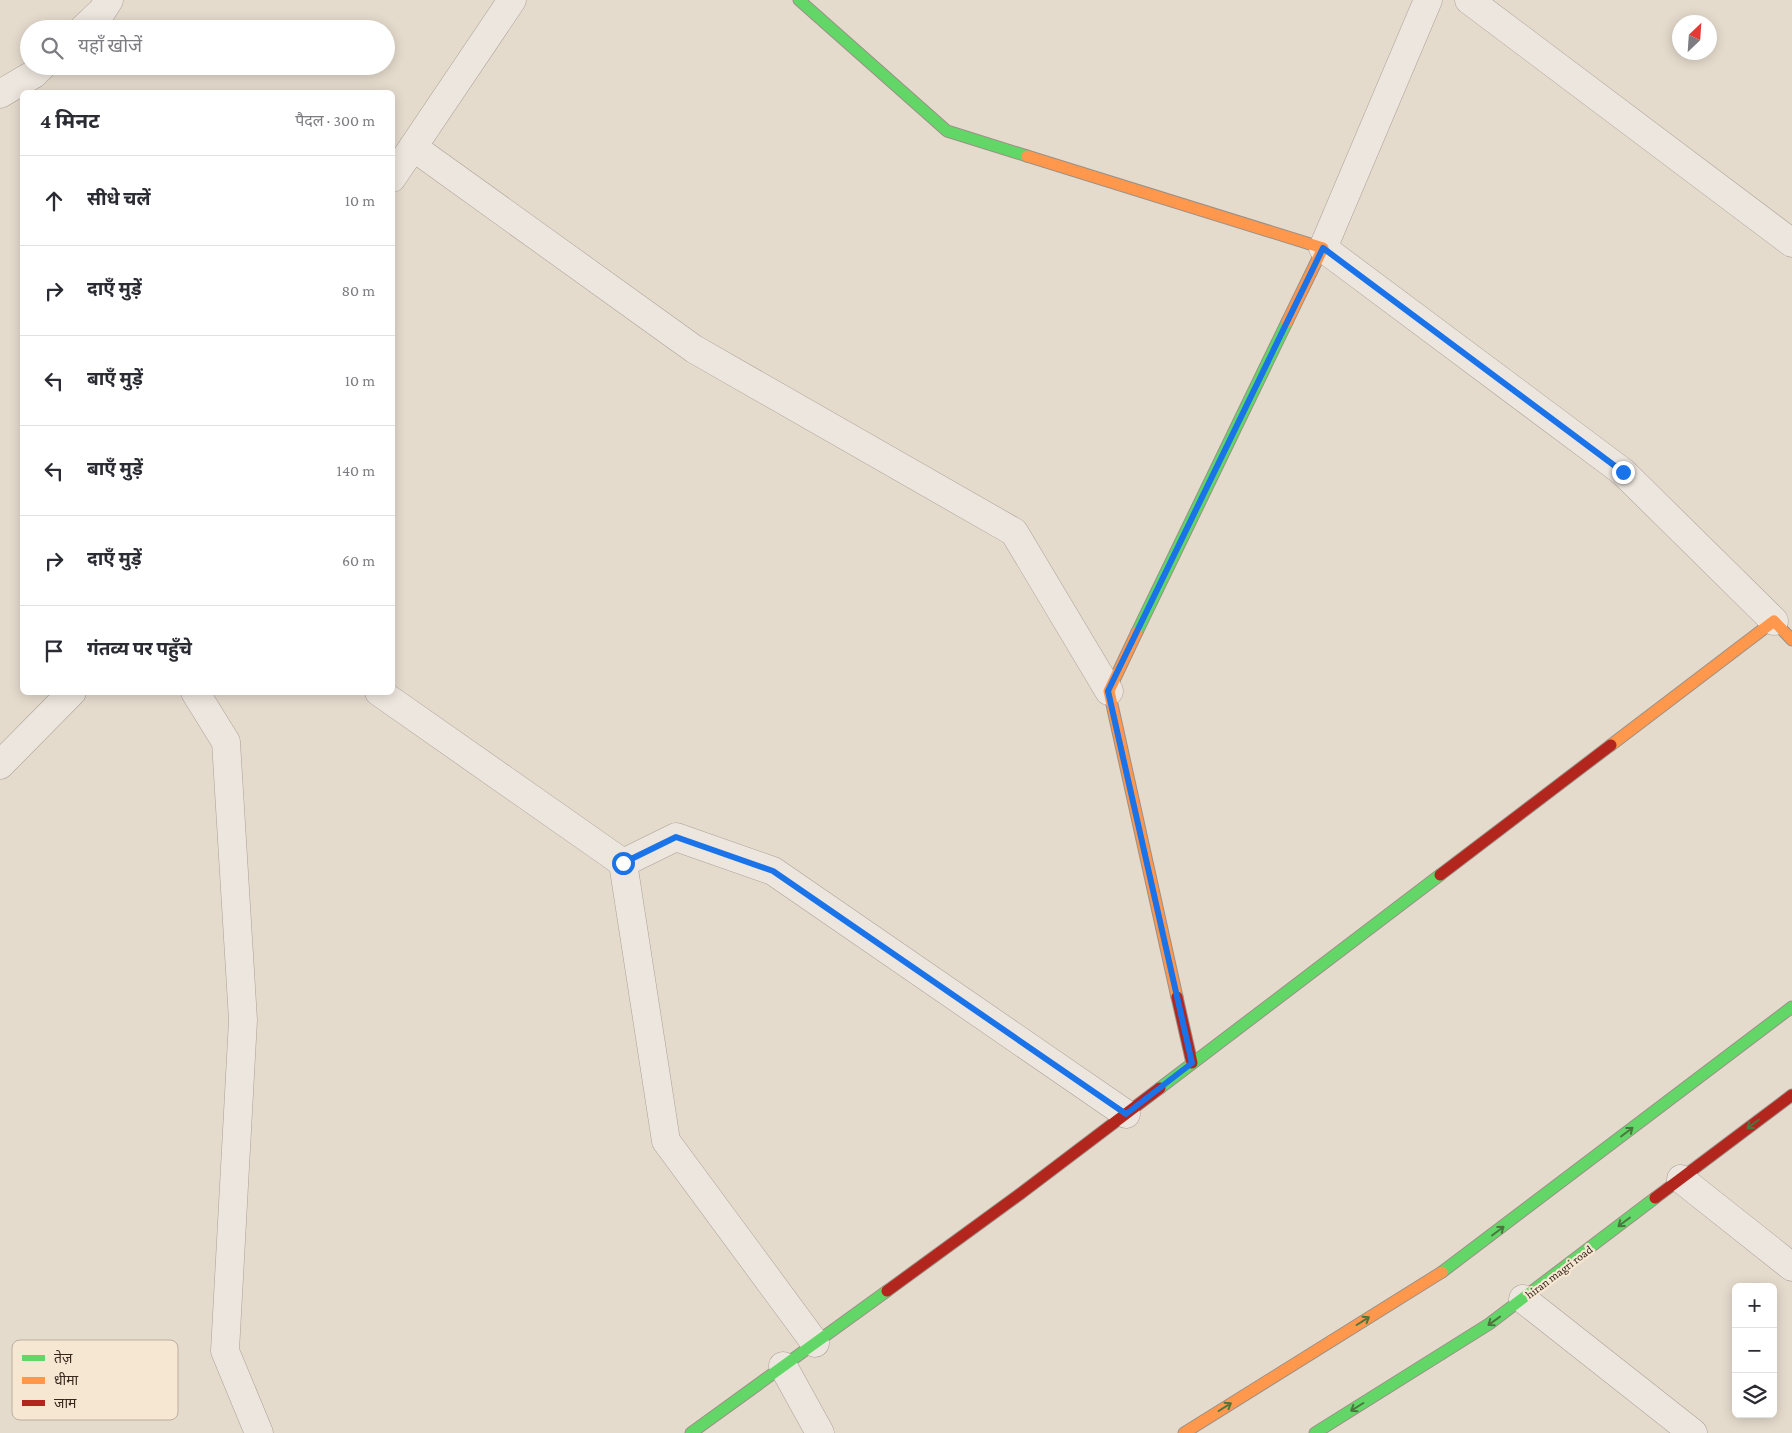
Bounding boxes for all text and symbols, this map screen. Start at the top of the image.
north arrow [1672,15,1717,60]
search box [20,20,395,75]
icon: search [38,34,66,62]
text: यहाँ खोजें [78,35,142,56]
text: 4 मिनट [40,109,99,133]
text: पैदल · 300 m [295,112,375,129]
icon: ahead [40,187,68,215]
text: सीधे चलें [87,188,151,209]
text: 10 m [345,192,375,209]
icon: right [40,277,68,305]
text: दाएँ मुड़ें [87,278,142,299]
text: 80 m [341,282,375,299]
icon: left [40,367,68,395]
text: बाएँ मुड़ें [87,368,143,389]
text: 10 m [345,372,375,389]
icon: left [40,457,68,485]
text: बाएँ मुड़ें [87,458,143,479]
route end [1612,461,1635,484]
text: 140 m [337,462,375,479]
icon: right [40,547,68,575]
text: दाएँ मुड़ें [87,548,142,569]
text: 60 m [342,552,375,569]
icon: arrive [40,637,68,665]
text: गंतव्य पर पहुँचे [87,638,192,659]
route start [612,852,635,875]
one-way arrow [1746,1119,1760,1129]
one-way arrow [1620,1127,1633,1138]
one-way arrow [1618,1217,1631,1228]
one-way arrow [1491,1225,1504,1236]
street label: hiran magri road [1523,1242,1596,1302]
map controls [1732,1283,1777,1418]
button: + [1732,1283,1777,1328]
one-way arrow [1488,1315,1501,1326]
one-way arrow [1356,1316,1370,1326]
button: − [1732,1328,1777,1373]
legend [12,1340,178,1420]
text: तेज़ [54,1349,73,1366]
text: धीमा [54,1372,79,1388]
button: layers [1732,1373,1777,1418]
text: जाम [54,1395,77,1411]
one-way arrow [1218,1402,1232,1412]
one-way arrow [1350,1402,1364,1412]

